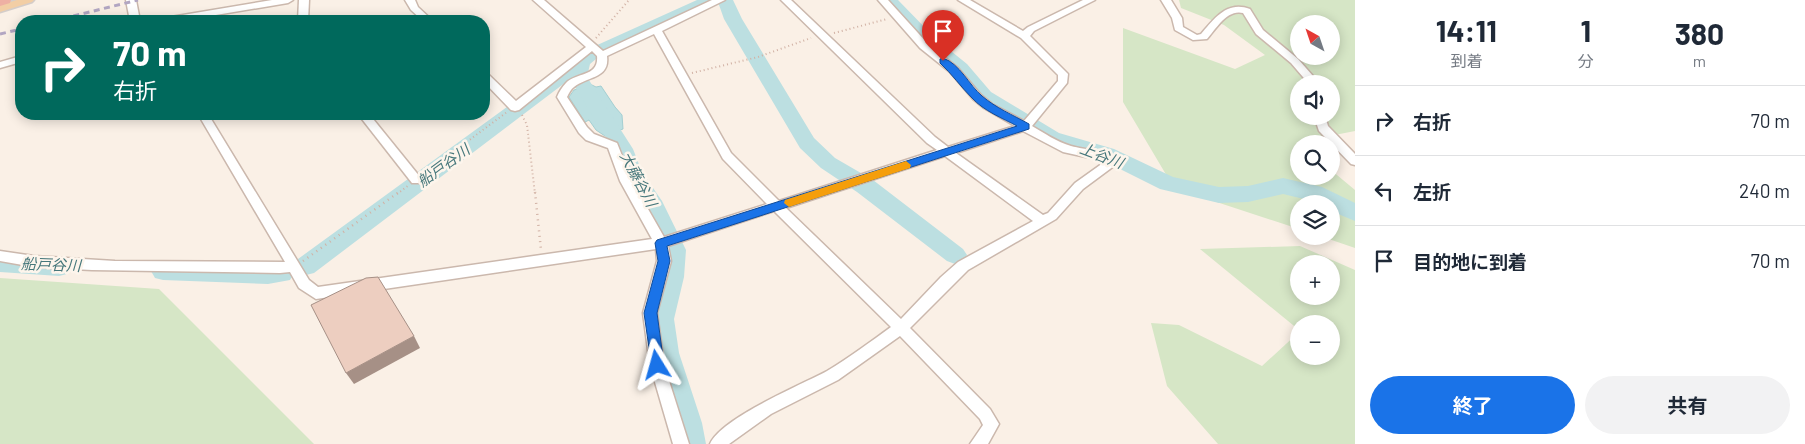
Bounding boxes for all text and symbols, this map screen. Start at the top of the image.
pin [922,10,964,61]
text: 14:11 [1436,12,1497,48]
text: 1 [1580,12,1591,48]
north arrow [1290,15,1340,65]
map controls [1290,15,1340,365]
text: 380 [1675,15,1724,51]
icon: arrive [929,17,957,45]
text: 70 m [113,31,187,73]
icon: right [30,35,95,100]
text: 到着 [1450,51,1482,70]
text: 分 [1578,51,1594,70]
text: m [1693,51,1706,70]
button: sound [1290,75,1340,125]
text: 右折 [113,77,157,103]
icon: right [1370,107,1398,135]
text: 70 m [1751,109,1790,132]
text: 右折 [1413,110,1451,133]
button: search [1290,135,1340,185]
water label: 船戸谷川 [413,139,474,190]
water label: 上谷川 [1078,139,1128,172]
water label: 大藤谷川 [617,148,662,211]
icon: left [1370,177,1398,205]
text: 240 m [1739,179,1790,202]
text: 左折 [1413,180,1451,203]
button: layers [1290,195,1340,245]
icon: arrive [1370,247,1398,275]
text: 70 m [1751,249,1790,272]
text: 目的地に到着 [1413,250,1527,273]
water label: 船戸谷川 [21,254,83,274]
button: + [1290,255,1340,305]
button: − [1290,315,1340,365]
position arrow [630,338,682,390]
button: 終了 [1370,376,1575,434]
button: 共有 [1585,376,1790,434]

